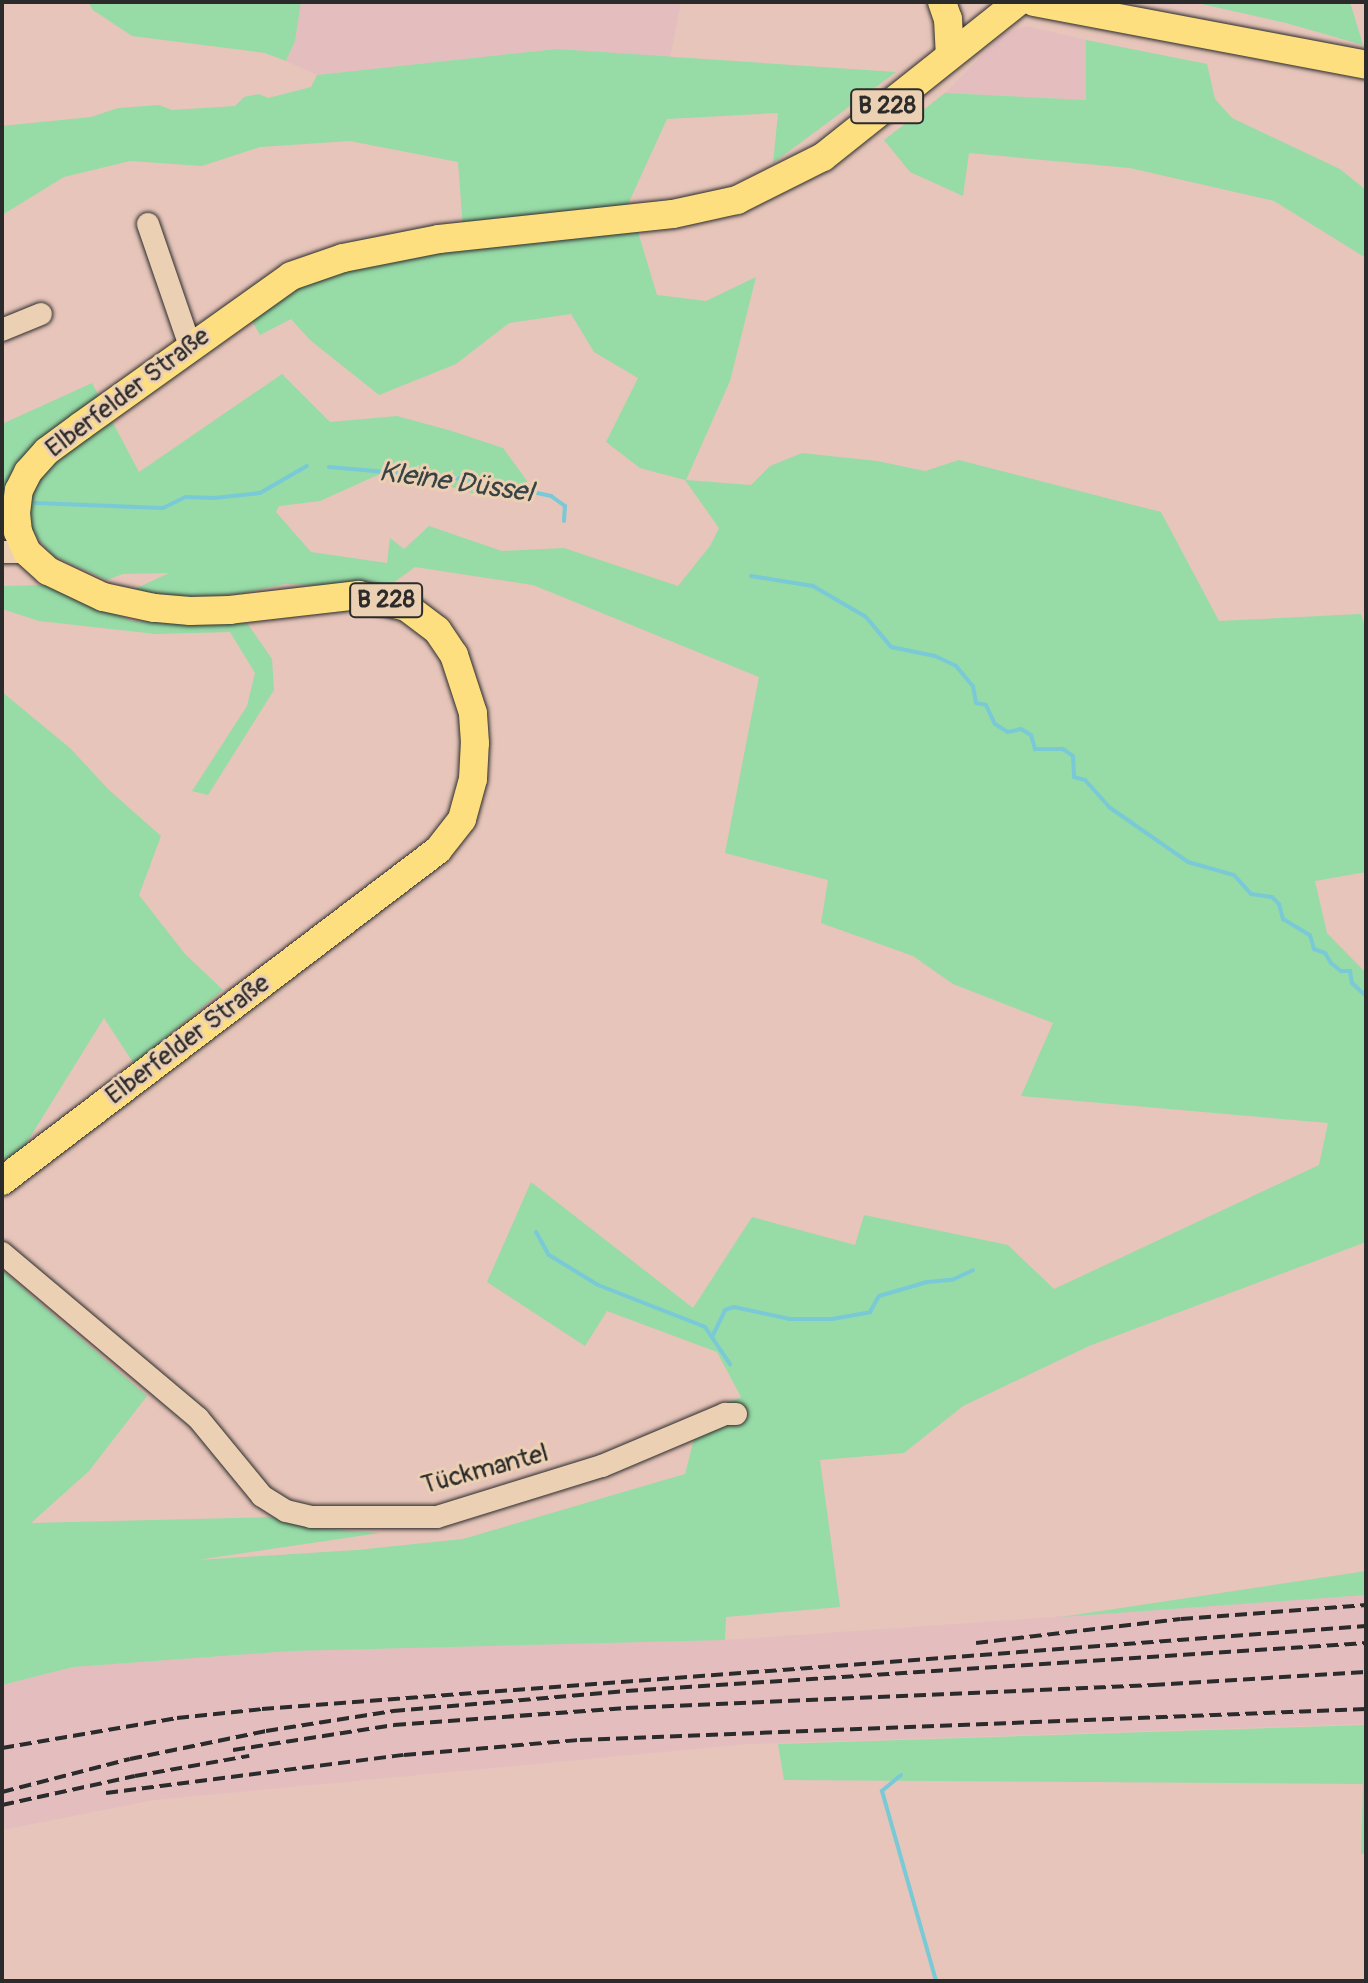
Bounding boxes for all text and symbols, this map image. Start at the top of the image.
road number: B 228 [849,86,925,126]
street label: Elberfelder Straße [40,321,216,465]
water label: Kleine Düssel [377,456,535,510]
road number: B 228 [348,580,424,620]
street label: Elberfelder Straße [100,968,276,1112]
street label: Tückmantel [418,1438,552,1502]

